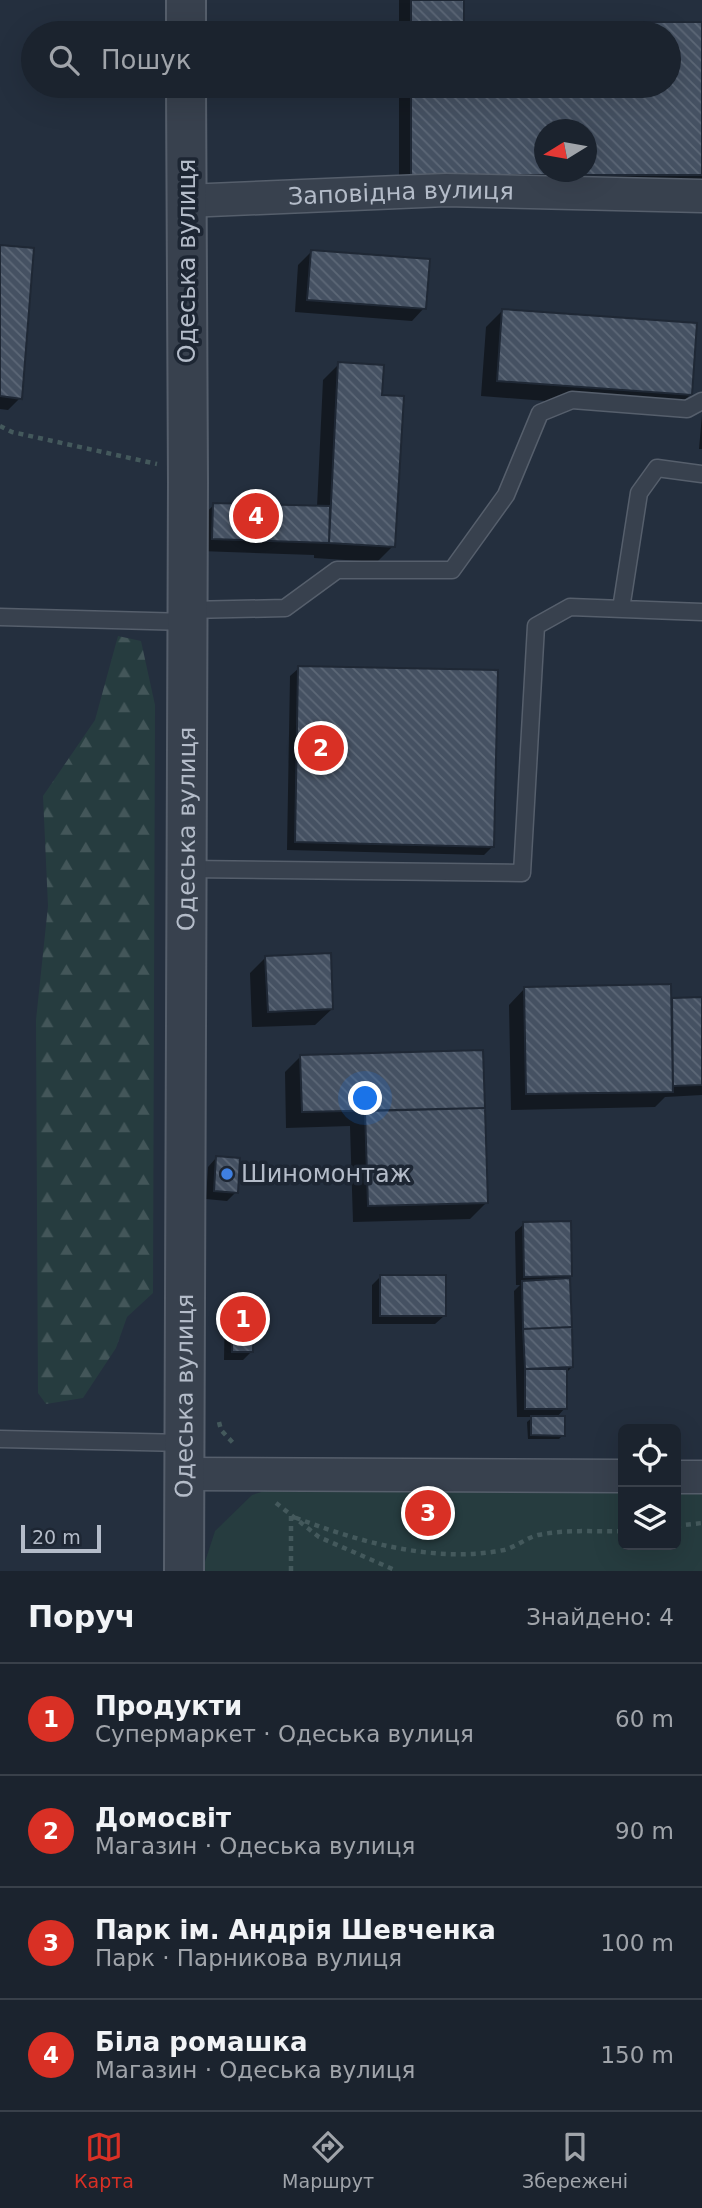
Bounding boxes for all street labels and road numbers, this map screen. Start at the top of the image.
street label: Одеська вулиця [173,159,201,363]
street label: Заповідна вулиця [287,176,514,211]
street label: Одеська вулиця [172,727,201,931]
street label: Одеська вулиця [170,1294,199,1498]

